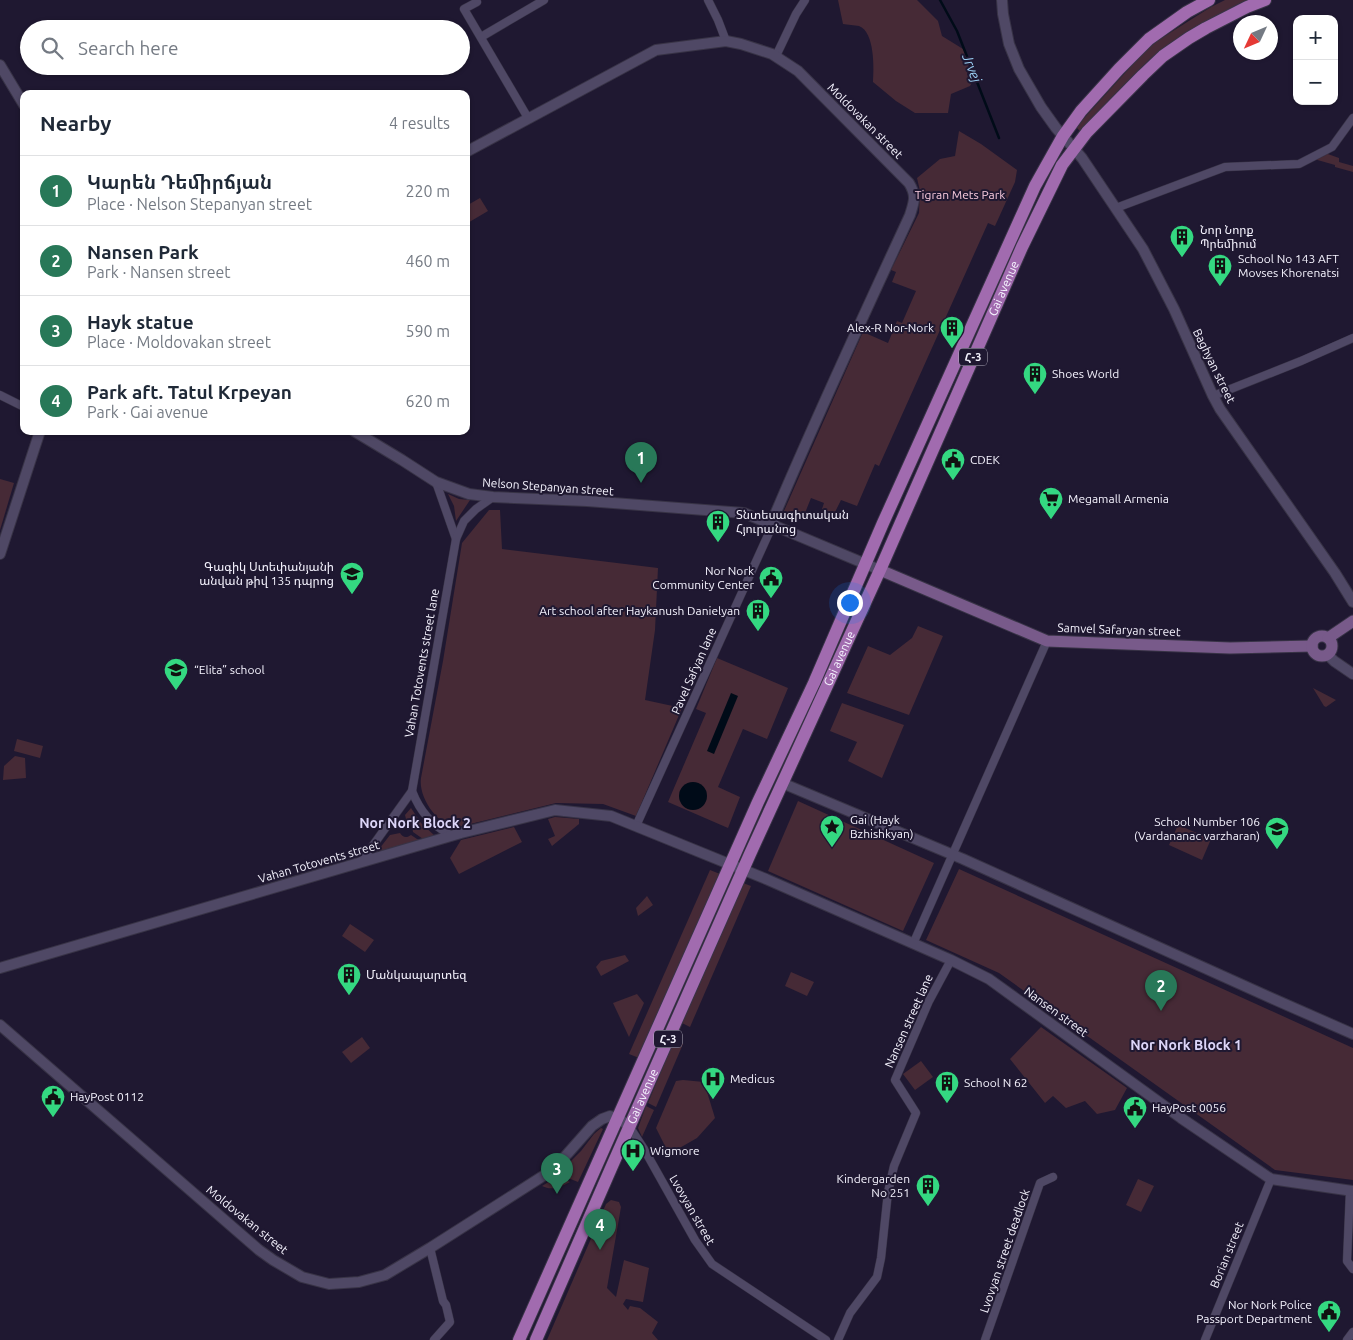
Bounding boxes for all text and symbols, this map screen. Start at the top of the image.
north arrow [1233,15,1278,60]
map controls [1293,15,1338,105]
button: + [1293,15,1338,60]
search box [20,20,470,75]
icon: search [38,34,66,62]
text: Search here [78,37,178,59]
water label: Jrvej [959,51,985,85]
button: − [1293,60,1338,105]
street label: Moldovakan street [825,80,906,161]
text: Nearby [40,111,111,135]
text: 4 results [389,114,450,132]
text: Կարեն Դեմիրճյան [87,171,272,193]
text: 1 [51,182,61,200]
text: 220 m [405,182,450,200]
park label: Tigran Mets Park [915,188,1005,201]
text: Place · Nelson Stepanyan street [87,195,312,213]
place label: Նոր Նորք Պրեմիում [1200,223,1257,251]
building icon: Նոր Նորք Պրեմիում [1169,224,1195,258]
text: Nansen Park [87,241,199,263]
text: 2 [51,252,61,270]
text: 460 m [405,252,450,270]
place label: School No 143 AFT Movses Khorenatsi [1238,252,1339,279]
building icon: School No 143 AFT Movses Khorenatsi [1207,253,1233,287]
street label: Gai avenue [986,259,1021,318]
text: Park · Nansen street [87,263,231,281]
text: Hayk statue [87,311,194,333]
building icon: Alex-R Nor-Nork [939,315,965,349]
place label: Alex-R Nor-Nork [847,321,934,334]
text: 3 [51,322,61,340]
text: 590 m [405,322,450,340]
street label: Baghyan street [1191,326,1238,405]
text: Place · Moldovakan street [87,333,271,351]
road number: Հ-3 [959,348,987,366]
building icon: Shoes World [1022,361,1048,395]
place label: Shoes World [1052,367,1119,380]
text: Park aft. Tatul Krpeyan [87,381,292,403]
text: 4 [51,392,61,410]
text: 620 m [405,392,450,410]
text: Park · Gai avenue [87,403,208,421]
pin: 1 [625,442,657,483]
public building icon: CDEK [940,447,966,481]
place label: CDEK [970,453,1001,466]
street label: Nelson Stepanyan street [482,475,614,498]
supermarket icon: Megamall Armenia [1038,486,1064,520]
place label: Megamall Armenia [1068,492,1169,505]
place label: Տնտեսագիտական Հյուրանոց [736,508,849,536]
building icon: Տնտեսագիտական Հյուրանոց [705,509,731,543]
place label: Գագիկ Ստեփանյանի անվան թիվ 135 դպրոց [199,560,334,588]
school or university icon: Գագիկ Ստեփանյանի անվան թիվ 135 դպրոց [339,561,365,595]
place label: Nor Nork Community Center [652,564,754,591]
public building icon: Nor Nork Community Center [758,565,784,599]
street label: Vahan Totovents street lane [402,587,441,738]
your location [837,590,863,616]
building icon: Art school after Haykanush Danielyan [745,598,771,632]
place label: Art school after Haykanush Danielyan [539,604,740,617]
street label: Samvel Safaryan street [1057,621,1181,638]
street label: Pavel Safyan lane [669,626,718,716]
street label: Gai avenue [821,629,857,688]
school or university icon: “Elita” school [163,657,189,691]
place label: “Elita” school [194,663,265,676]
place label: Gai (Hayk Bzhishkyan) [850,813,913,841]
place icon: Gai (Hayk Bzhishkyan) [819,814,845,848]
district label: Nor Nork Block 2 [359,815,471,831]
place label: School Number 106 (Vardananac varzharan) [1134,815,1260,843]
school or university icon: School Number 106 (Vardananac varzharan) [1264,816,1290,850]
street label: Vahan Totovents street [257,838,381,885]
building icon: Մանկապարտեզ [336,962,362,996]
place label: Մանկապարտեզ [366,968,467,982]
pin: 2 [1145,970,1177,1011]
street label: Nansen street lane [882,972,935,1070]
street label: Nansen street [1022,984,1091,1039]
road number: Հ-3 [654,1030,682,1048]
district label: Nor Nork Block 1 [1130,1037,1242,1053]
hospital icon: Medicus [700,1066,726,1100]
street label: Gai avenue [625,1067,660,1126]
building icon: School N 62 [934,1070,960,1104]
place label: Medicus [730,1072,775,1085]
place label: School N 62 [964,1076,1028,1089]
public building icon: HayPost 0112 [40,1084,66,1118]
place label: HayPost 0112 [70,1090,144,1103]
public building icon: HayPost 0056 [1122,1095,1148,1129]
place label: HayPost 0056 [1152,1101,1226,1114]
hospital icon: Wigmore [620,1138,646,1172]
place label: Wigmore [650,1144,700,1157]
pin: 3 [541,1153,573,1194]
street label: Lvovyan street [667,1172,718,1247]
place label: Kindergarden No 251 [836,1172,910,1199]
building icon: Kindergarden No 251 [915,1173,941,1207]
street label: Moldovakan street [204,1183,291,1257]
street label: Lvovyan street deadlock [977,1187,1032,1314]
pin: 4 [584,1209,616,1250]
street label: Borian street [1207,1220,1246,1290]
place label: Nor Nork Police Passport Department [1196,1298,1312,1325]
public building icon: Nor Nork Police Passport Department [1316,1299,1342,1333]

